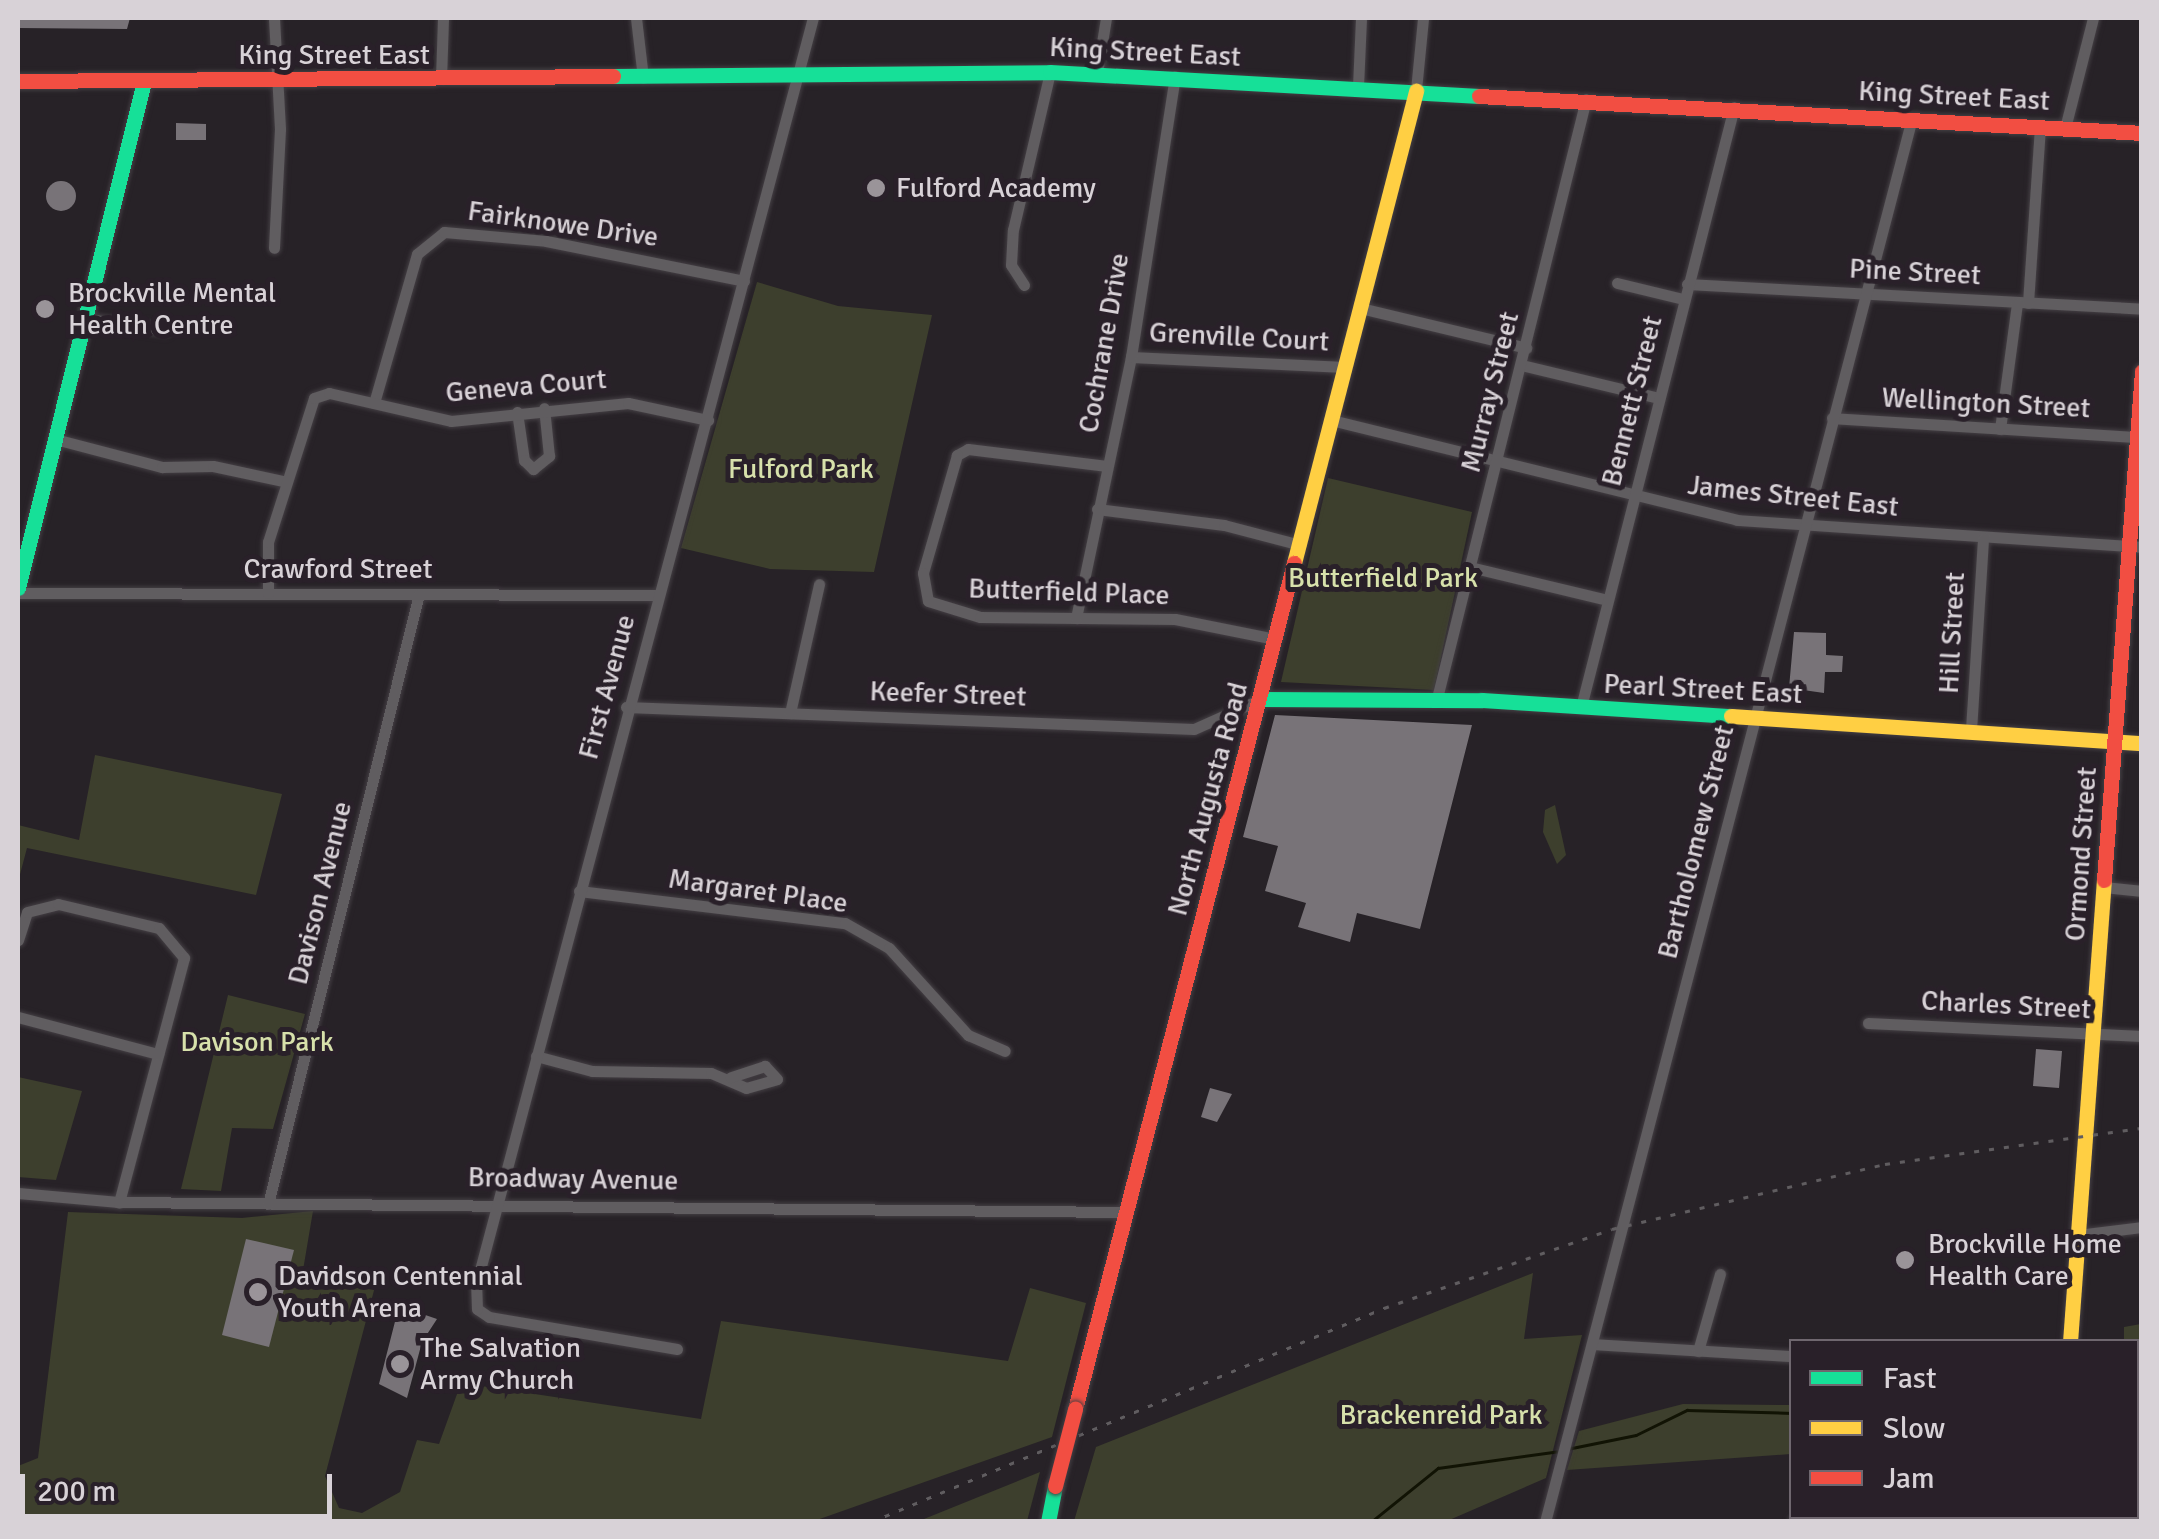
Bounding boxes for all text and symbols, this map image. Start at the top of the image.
street label: King Street East [1049,30,1241,74]
street label: King Street East [238,38,430,72]
street label: King Street East [1858,74,2050,118]
place label: Fulford Academy [896,171,1096,205]
marker: Fulford Academy [865,177,887,199]
street label: Fairknowe Drive [466,194,660,254]
street label: Cochrane Drive [1072,250,1136,436]
street label: Pine Street [1848,252,1982,292]
place label: Brockville Mental Health Centre [68,276,276,342]
marker: Brockville Mental Health Centre [32,296,58,322]
street label: Murray Street [1454,308,1526,476]
street label: Bennett Street [1595,312,1669,490]
street label: Grenville Court [1148,316,1330,358]
street label: Geneva Court [444,362,608,410]
street label: Wellington Street [1881,381,2091,425]
park label: Fulford Park [728,452,874,486]
street label: James Street East [1686,468,1900,524]
street label: Crawford Street [243,552,433,586]
park label: Butterfield Park [1288,561,1478,595]
street label: Hill Street [1932,571,1972,695]
street label: Butterfield Place [968,572,1170,612]
street label: First Avenue [572,611,642,763]
street label: Pearl Street East [1603,667,1803,711]
street label: Keefer Street [869,674,1027,714]
street label: North Augusta Road [1161,679,1255,919]
street label: Bartholomew Street [1651,722,1741,962]
street label: Ormond Street [2058,766,2104,942]
street label: Davison Avenue [281,798,359,988]
street label: Margaret Place [666,862,850,920]
street label: Charles Street [1920,984,2092,1026]
park label: Davison Park [180,1025,334,1059]
street label: Broadway Avenue [468,1160,678,1198]
place label: Brockville Home Health Care [1928,1227,2122,1293]
marker: Brockville Home Health Care [1892,1247,1918,1273]
place label: Davidson Centennial Youth Arena [278,1259,523,1325]
marker: Davidson Centennial Youth Arena [247,1281,269,1303]
place label: The Salvation Army Church [420,1331,581,1397]
legend [1789,1339,2139,1519]
marker: The Salvation Army Church [389,1353,411,1375]
text: Fast [1883,1360,1936,1397]
park label: Brackenreid Park [1340,1398,1542,1432]
text: Slow [1883,1410,1945,1447]
scale bar [25,1454,338,1516]
text: Jam [1883,1460,1935,1497]
text: 200 m [37,1473,116,1510]

